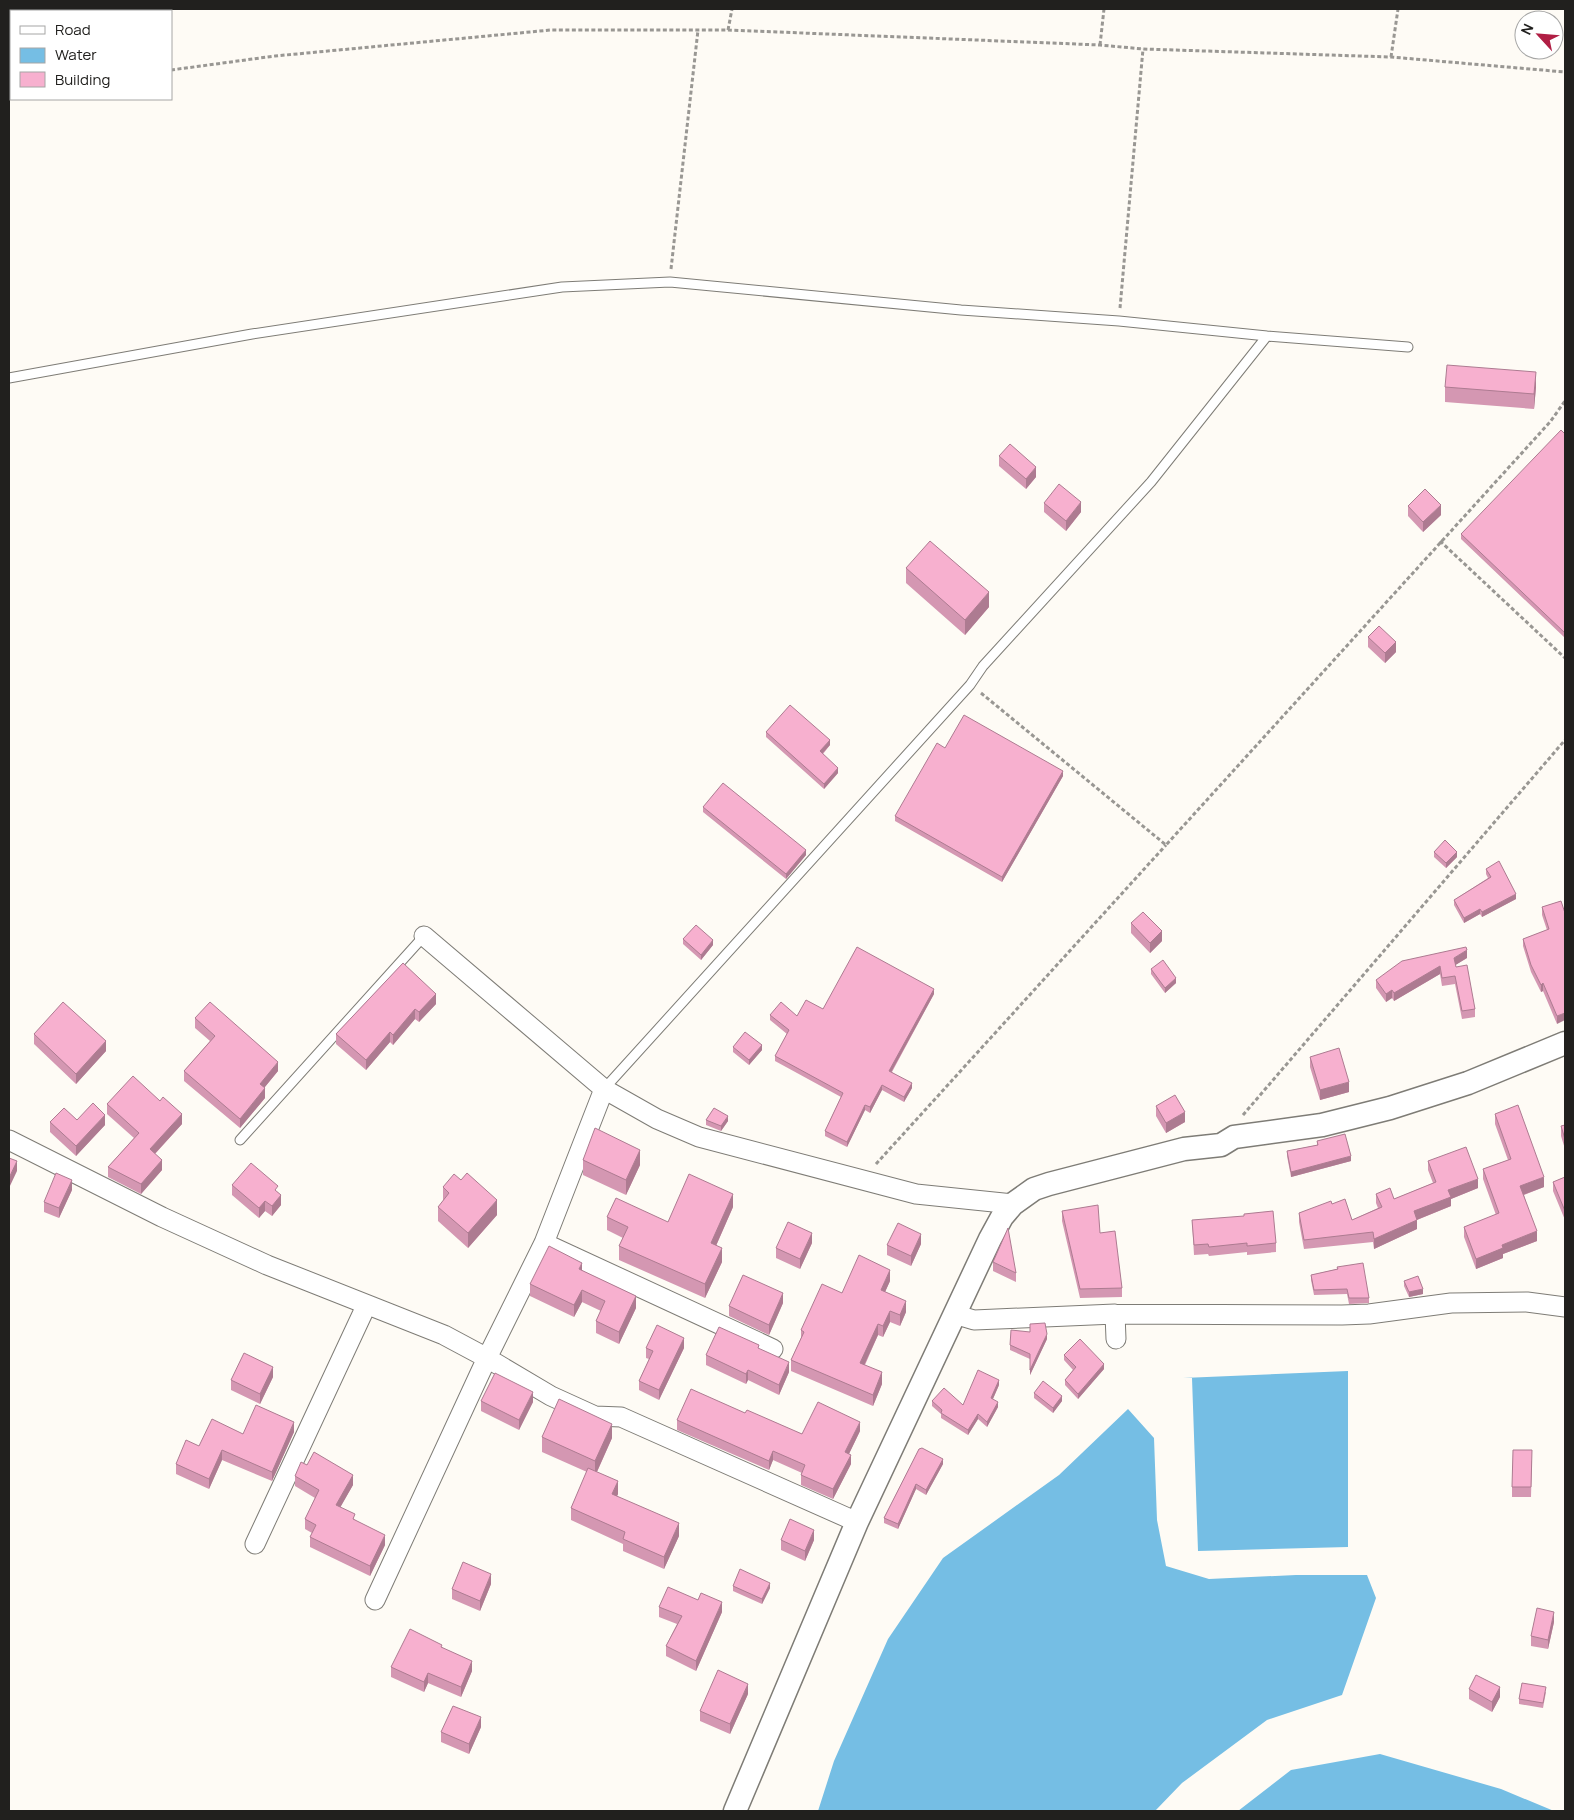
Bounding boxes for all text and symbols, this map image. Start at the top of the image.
legend [10,10,172,100]
north arrow [1514,10,1564,60]
text: Road [55,19,91,40]
text: N [1516,20,1538,38]
text: Water [55,44,97,65]
text: Building [55,69,110,90]

